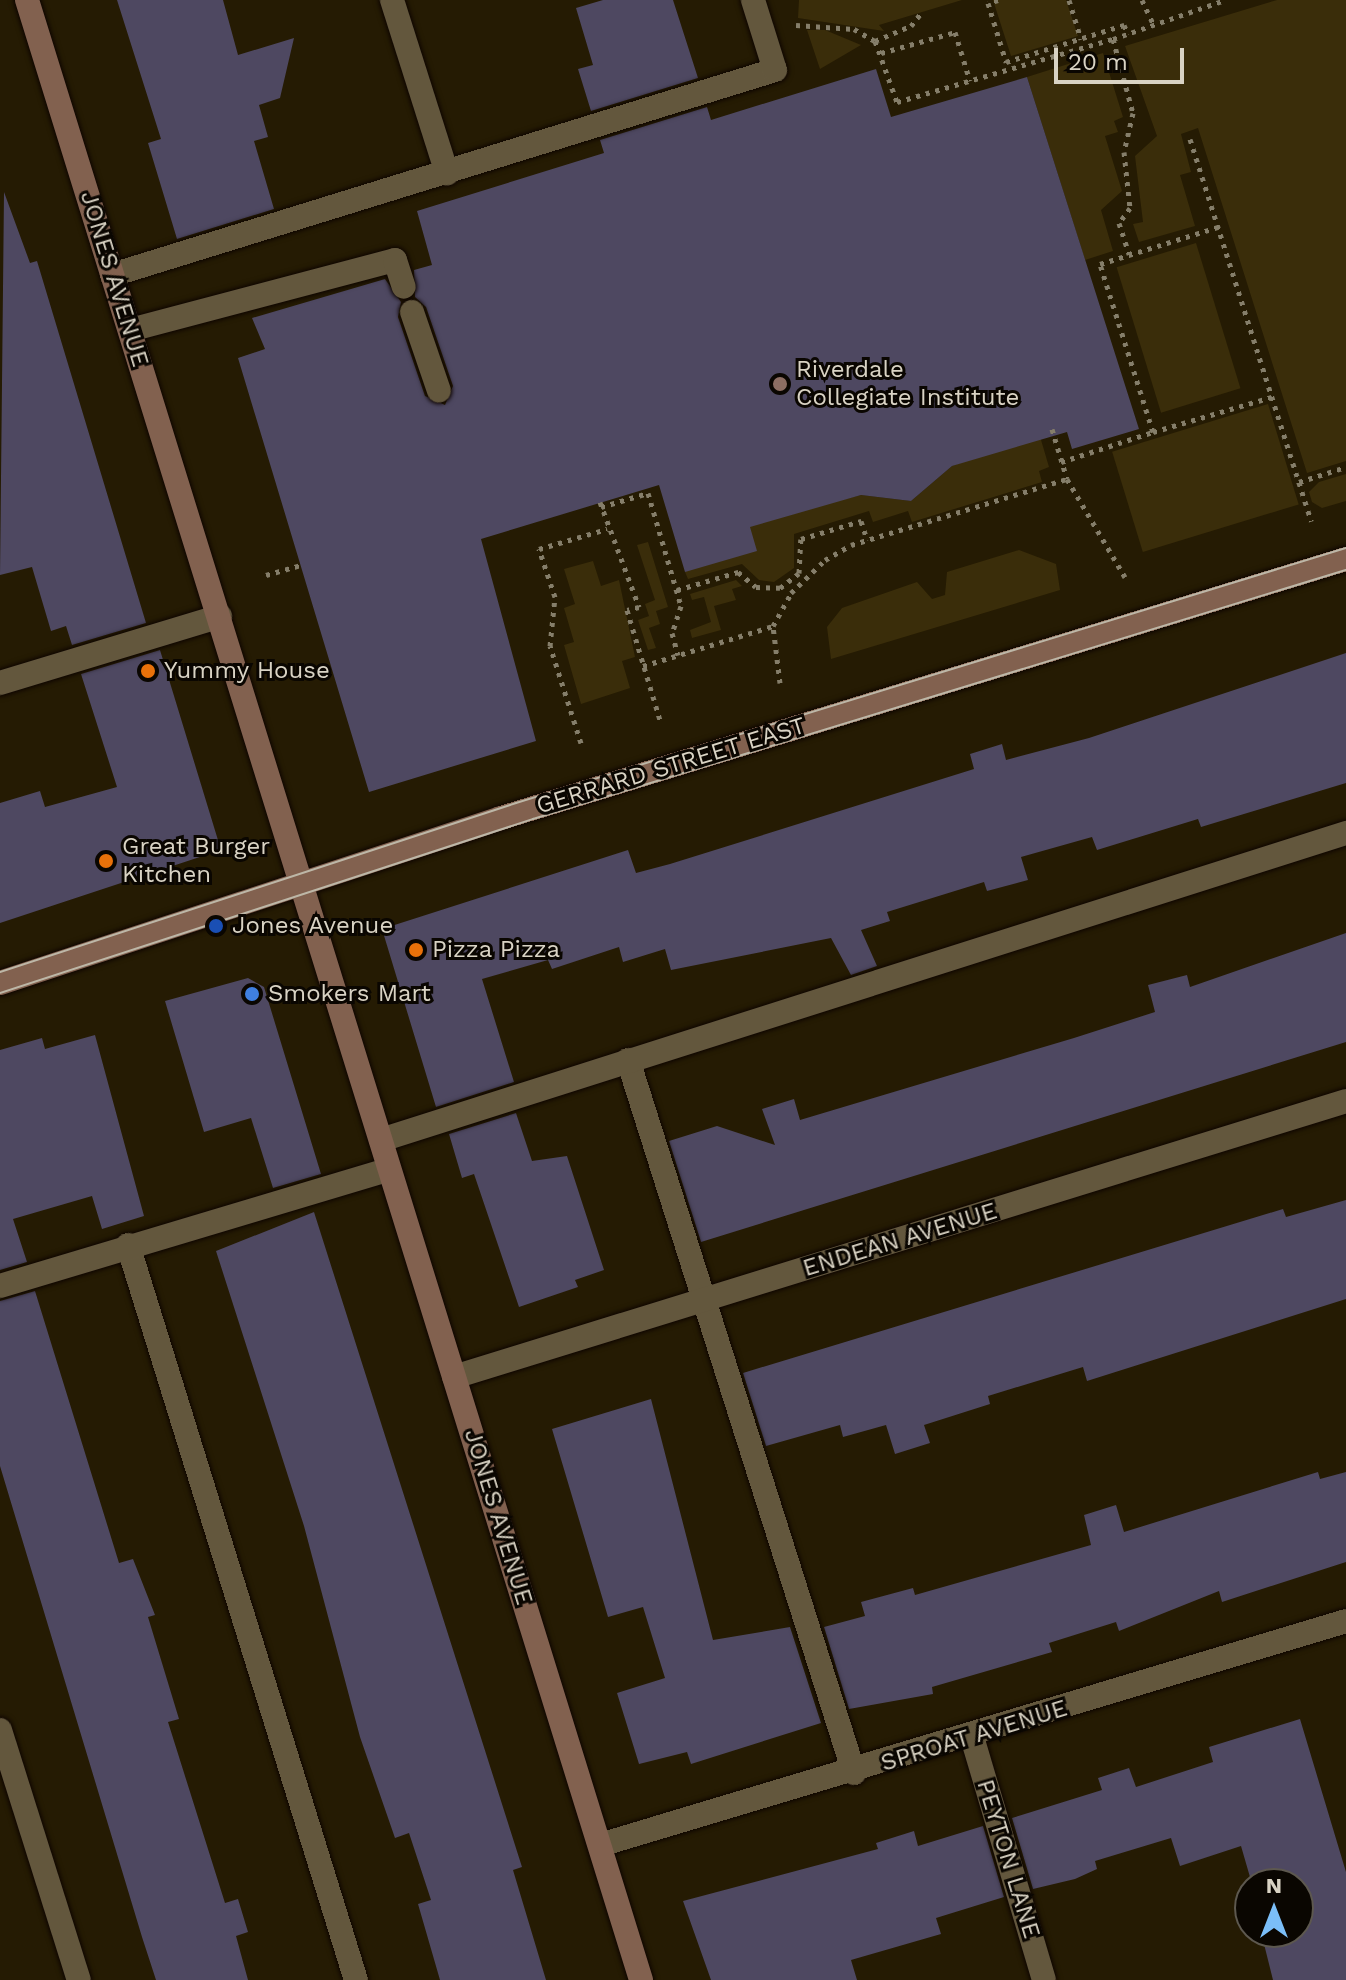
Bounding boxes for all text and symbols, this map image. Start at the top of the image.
scale bar [1058,32,1188,82]
text: 20 m [1068,48,1128,76]
street label: JONES AVENUE [73,187,155,371]
place label: Riverdale Collegiate Institute [796,356,1019,412]
marker: Riverdale Collegiate Institute [771,375,789,393]
place label: Yummy House [164,657,330,685]
marker: Yummy House [139,662,157,680]
street label: GERRARD STREET EAST [533,711,809,821]
place label: Great Burger Kitchen [122,833,270,889]
marker: Great Burger Kitchen [97,852,115,870]
place label: Jones Avenue [232,912,394,940]
marker: Jones Avenue [207,917,225,935]
place label: Pizza Pizza [432,936,561,964]
marker: Pizza Pizza [407,941,425,959]
place label: Smokers Mart [268,980,431,1008]
marker: Smokers Mart [243,985,261,1003]
street label: ENDEAN AVENUE [799,1197,1001,1283]
street label: JONES AVENUE [457,1425,539,1609]
street label: SPROAT AVENUE [877,1694,1071,1778]
street label: PEYTON LANE [970,1776,1046,1942]
north arrow [1234,1868,1314,1948]
text: N [1266,1873,1282,1898]

